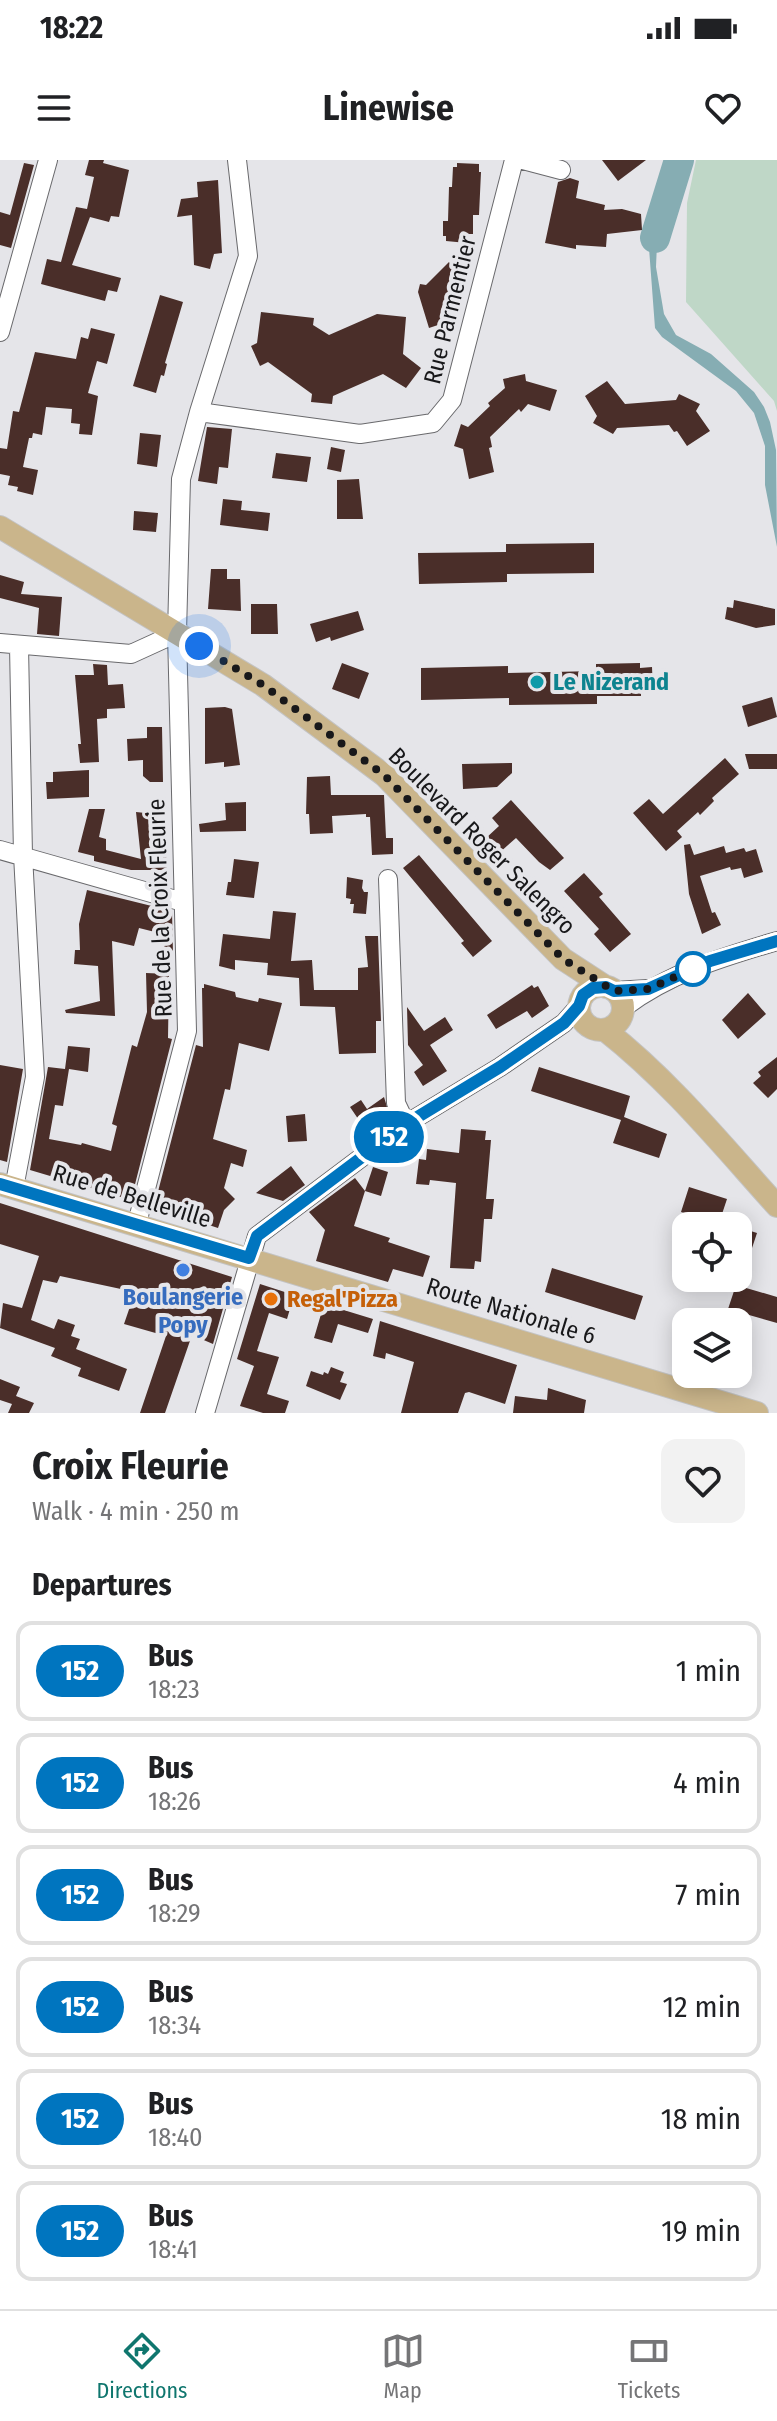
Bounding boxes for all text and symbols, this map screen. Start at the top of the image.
text: 18:22 [40,10,103,46]
icon: menu [32,86,76,130]
text: Linewise [323,86,454,130]
icon: heart [701,86,745,130]
street label: Rue Parmentier [418,232,482,387]
your location [179,626,219,666]
place label: Le Nizerand [553,668,669,696]
marker: Le Nizerand [528,673,546,691]
street label: Boulevard Roger Salengro [383,742,581,940]
street label: Rue de la Croix Fleurie [142,798,178,1018]
unlabelled marker [676,952,710,986]
line badge: 152 [343,1111,435,1163]
text: 152 [370,1120,408,1153]
street label: Rue de Belleville [50,1159,214,1233]
map controls [672,1212,752,1388]
button: locate [672,1212,752,1292]
marker: Boulangerie Popy [174,1261,192,1279]
street label: Route Nationale 6 [423,1272,599,1350]
place label: Boulangerie Popy [123,1283,243,1339]
place label: Regal'Pizza [287,1285,398,1313]
marker: Regal'Pizza [262,1290,280,1308]
button: layers [672,1308,752,1388]
button: heart [661,1439,745,1523]
text: Croix Fleurie [32,1443,229,1489]
text: Walk · 4 min · 250 m [32,1496,240,1527]
text: Departures [32,1567,172,1603]
text: Bus [148,1638,193,1674]
text: 1 min [676,1653,741,1689]
text: 152 [61,1654,99,1687]
text: 18:23 [148,1674,200,1705]
text: Bus [148,1750,193,1786]
text: 4 min [673,1765,741,1801]
text: 152 [61,1766,99,1799]
text: 18:26 [148,1786,201,1817]
text: Bus [148,1862,193,1898]
text: 7 min [675,1877,741,1913]
text: 152 [61,1878,99,1911]
text: 18:29 [148,1898,201,1929]
text: Bus [148,1974,193,2010]
text: 12 min [663,1989,741,2025]
text: 152 [61,1990,99,2023]
text: 18:34 [148,2010,201,2041]
text: Bus [148,2086,193,2122]
text: 18 min [661,2101,741,2137]
text: 152 [61,2102,99,2135]
text: 18:40 [148,2122,203,2153]
text: Bus [148,2198,193,2234]
text: 19 min [661,2213,741,2249]
text: 152 [61,2214,99,2247]
text: 18:41 [148,2234,198,2265]
tab: Directions [97,2329,188,2404]
tab: Map [381,2329,425,2404]
tab: Tickets [618,2329,680,2404]

